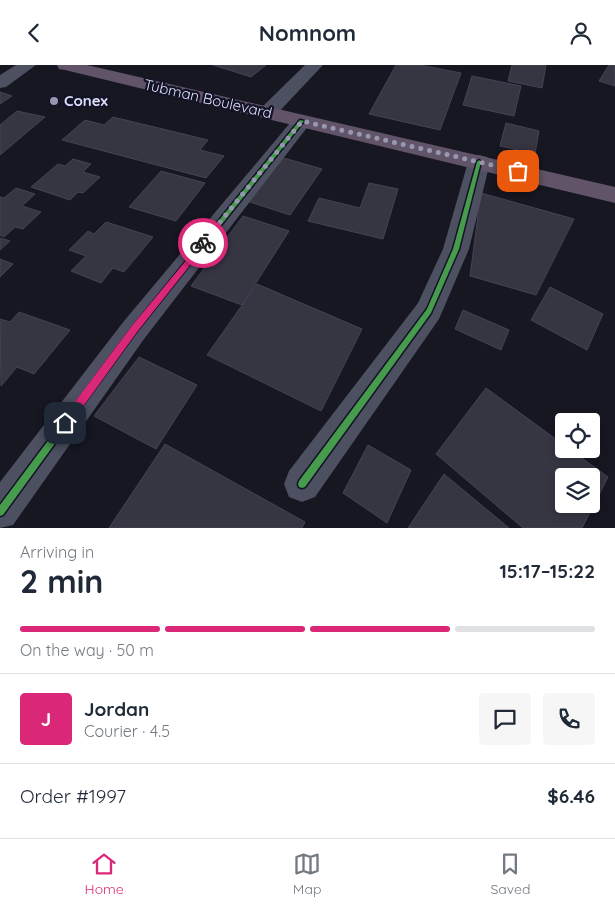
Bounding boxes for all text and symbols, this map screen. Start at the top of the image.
icon: back [20,19,48,47]
text: Nomnom [259,19,356,47]
icon: person [567,19,595,47]
street label: Tubman Boulevard [142,75,274,123]
place label: Conex [64,91,109,110]
marker: Conex [48,95,60,107]
pin [497,150,539,192]
icon: bag [504,157,532,185]
courier [178,218,228,268]
icon: bike [189,229,217,257]
pin [44,402,86,444]
icon: home [51,409,79,437]
map controls [555,413,600,513]
button: locate [555,413,600,458]
button: layers [555,468,600,513]
text: Arriving in [20,542,94,562]
text: 15:17–15:22 [499,559,595,583]
text: 2 min [20,561,103,601]
text: On the way · 50 m [20,640,154,660]
button: chat [479,693,531,745]
button: phone [543,693,595,745]
text: Jordan [84,697,149,721]
text: J [41,707,51,731]
text: Courier · 4.5 [84,721,170,741]
text: Order #1997 [20,784,126,808]
text: $6.46 [547,784,595,808]
tab: Home [85,850,124,898]
tab: Map [293,850,321,898]
tab: Saved [491,850,530,898]

